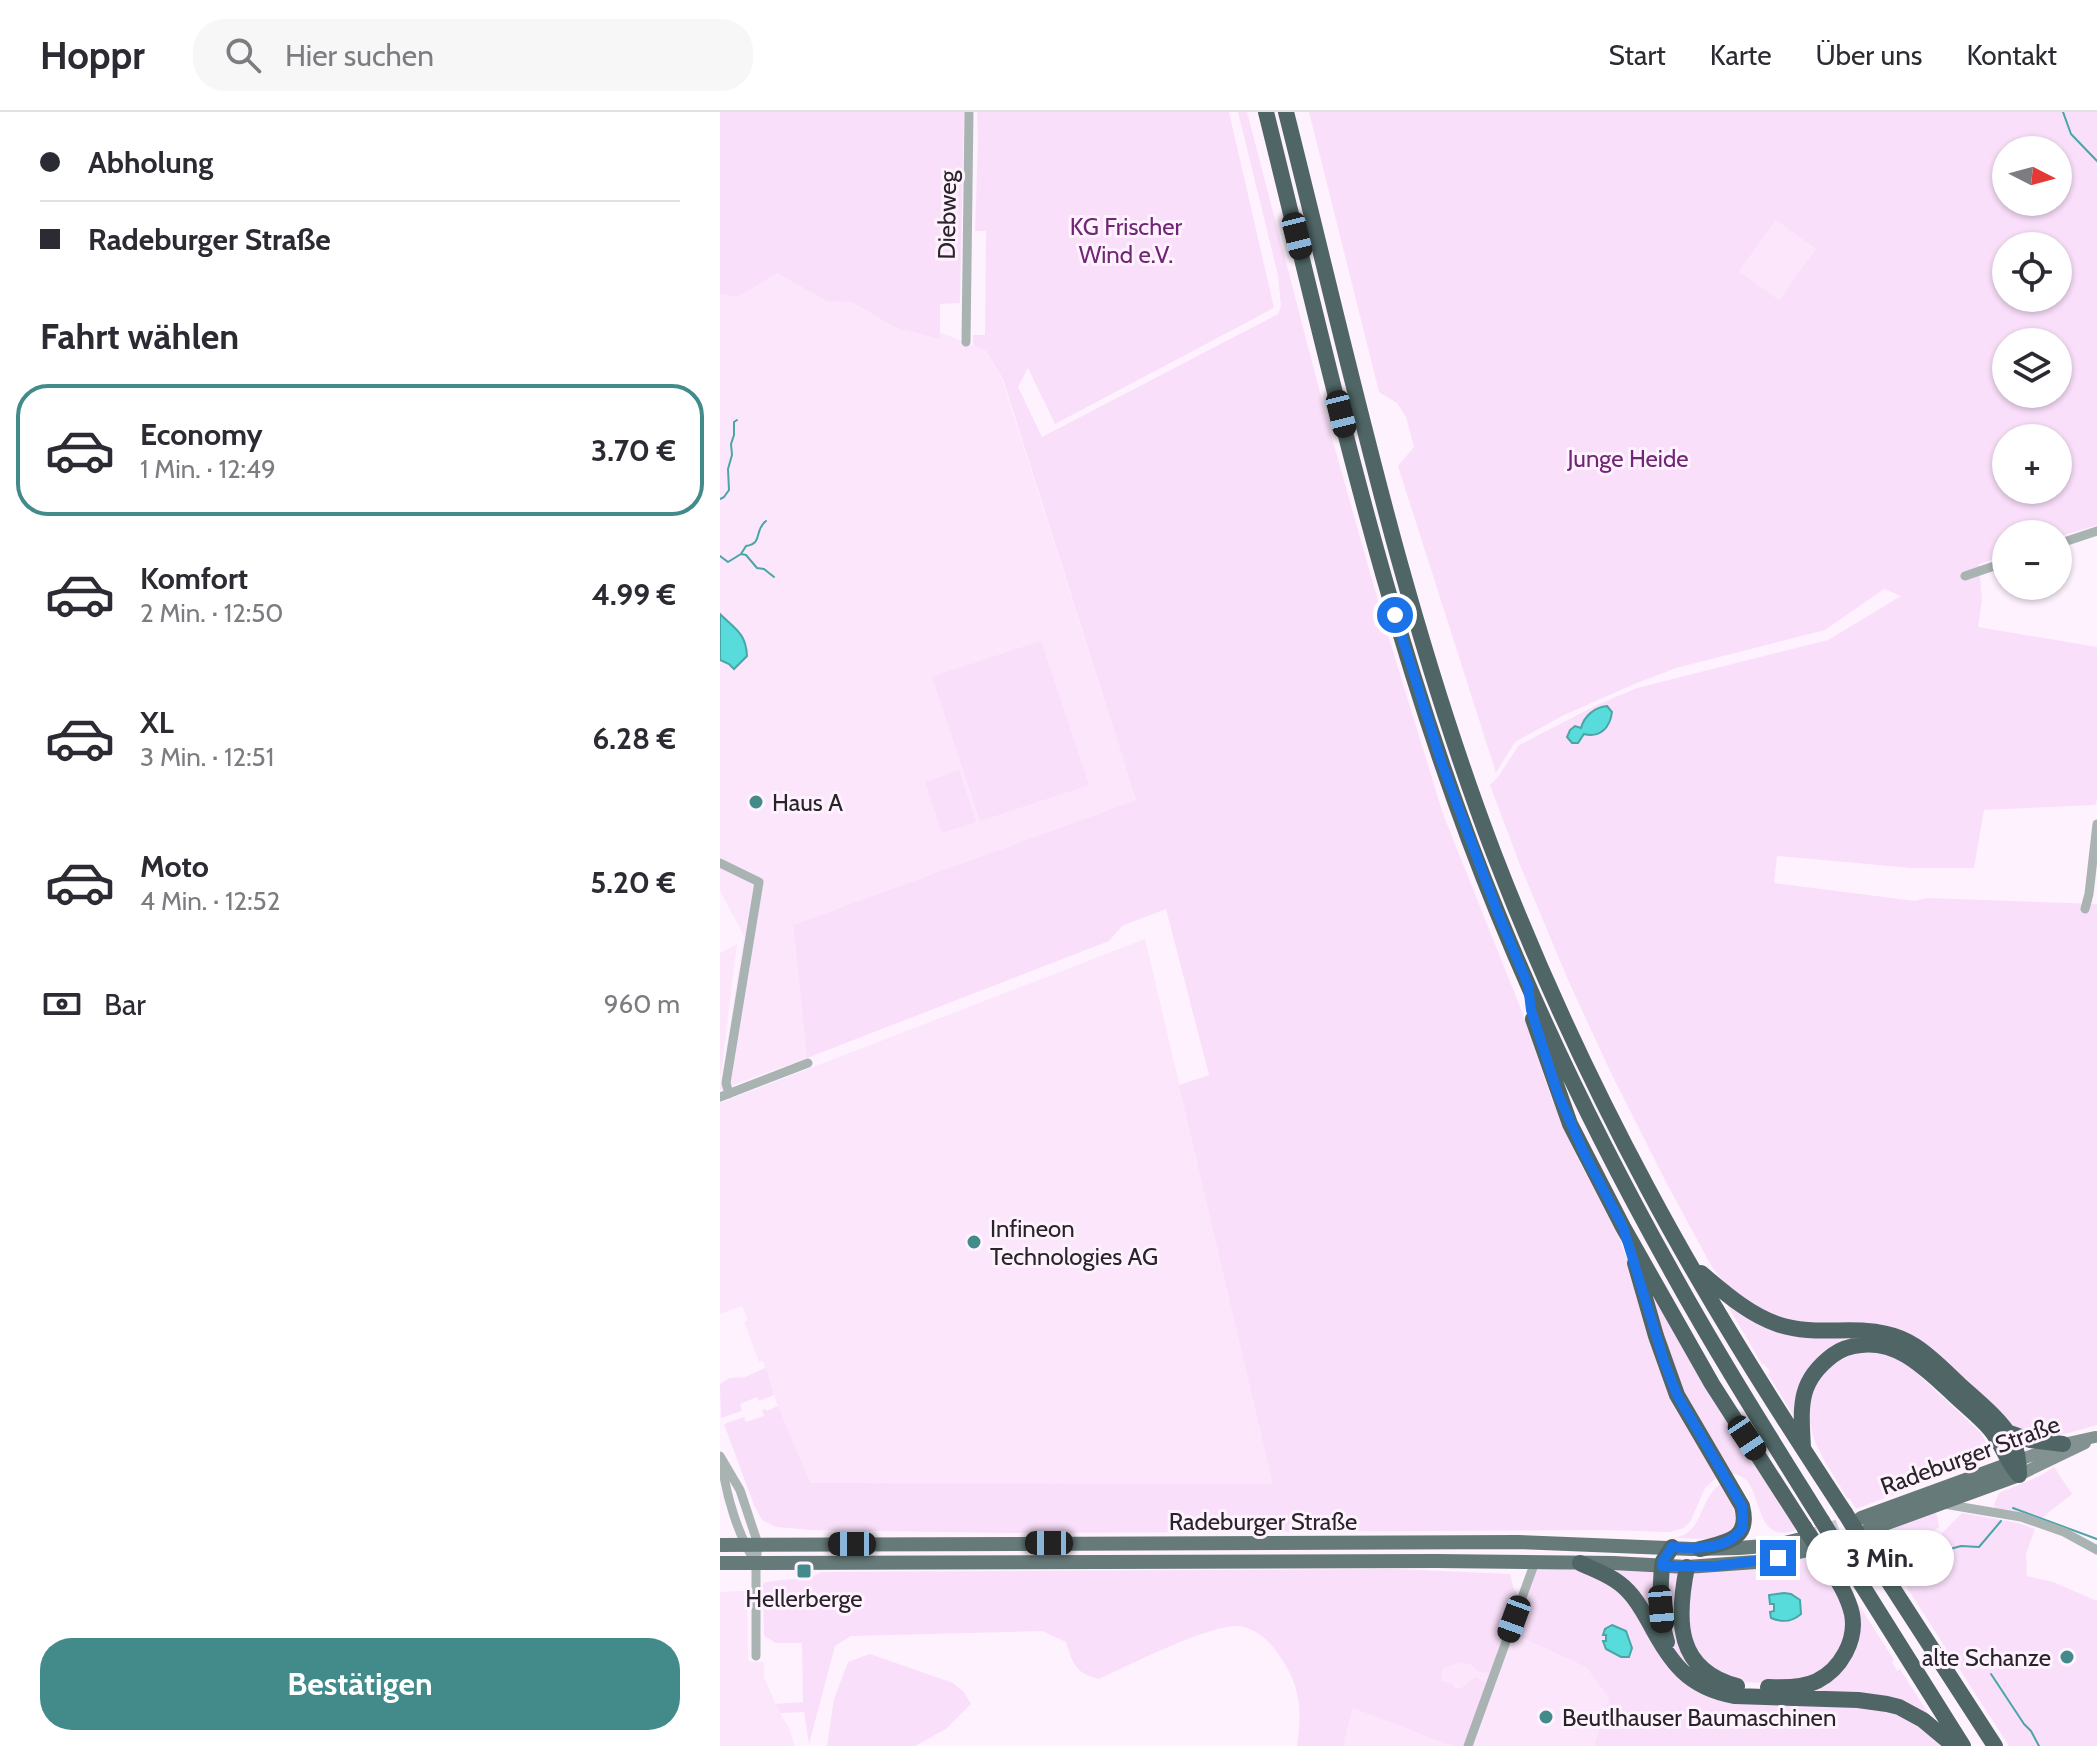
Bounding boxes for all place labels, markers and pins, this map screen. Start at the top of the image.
place label: Haus A [772,788,843,817]
marker: Haus A [747,793,765,811]
place label: Infineon Technologies AG [990,1214,1158,1271]
marker: Infineon Technologies AG [965,1233,983,1251]
marker: Hellerberge [795,1562,813,1580]
place label: Hellerberge [745,1584,863,1613]
place label: alte Schanze [1922,1643,2051,1672]
marker: alte Schanze [2058,1648,2076,1666]
place label: Beutlhauser Baumaschinen [1562,1703,1836,1732]
marker: Beutlhauser Baumaschinen [1537,1708,1555,1726]

